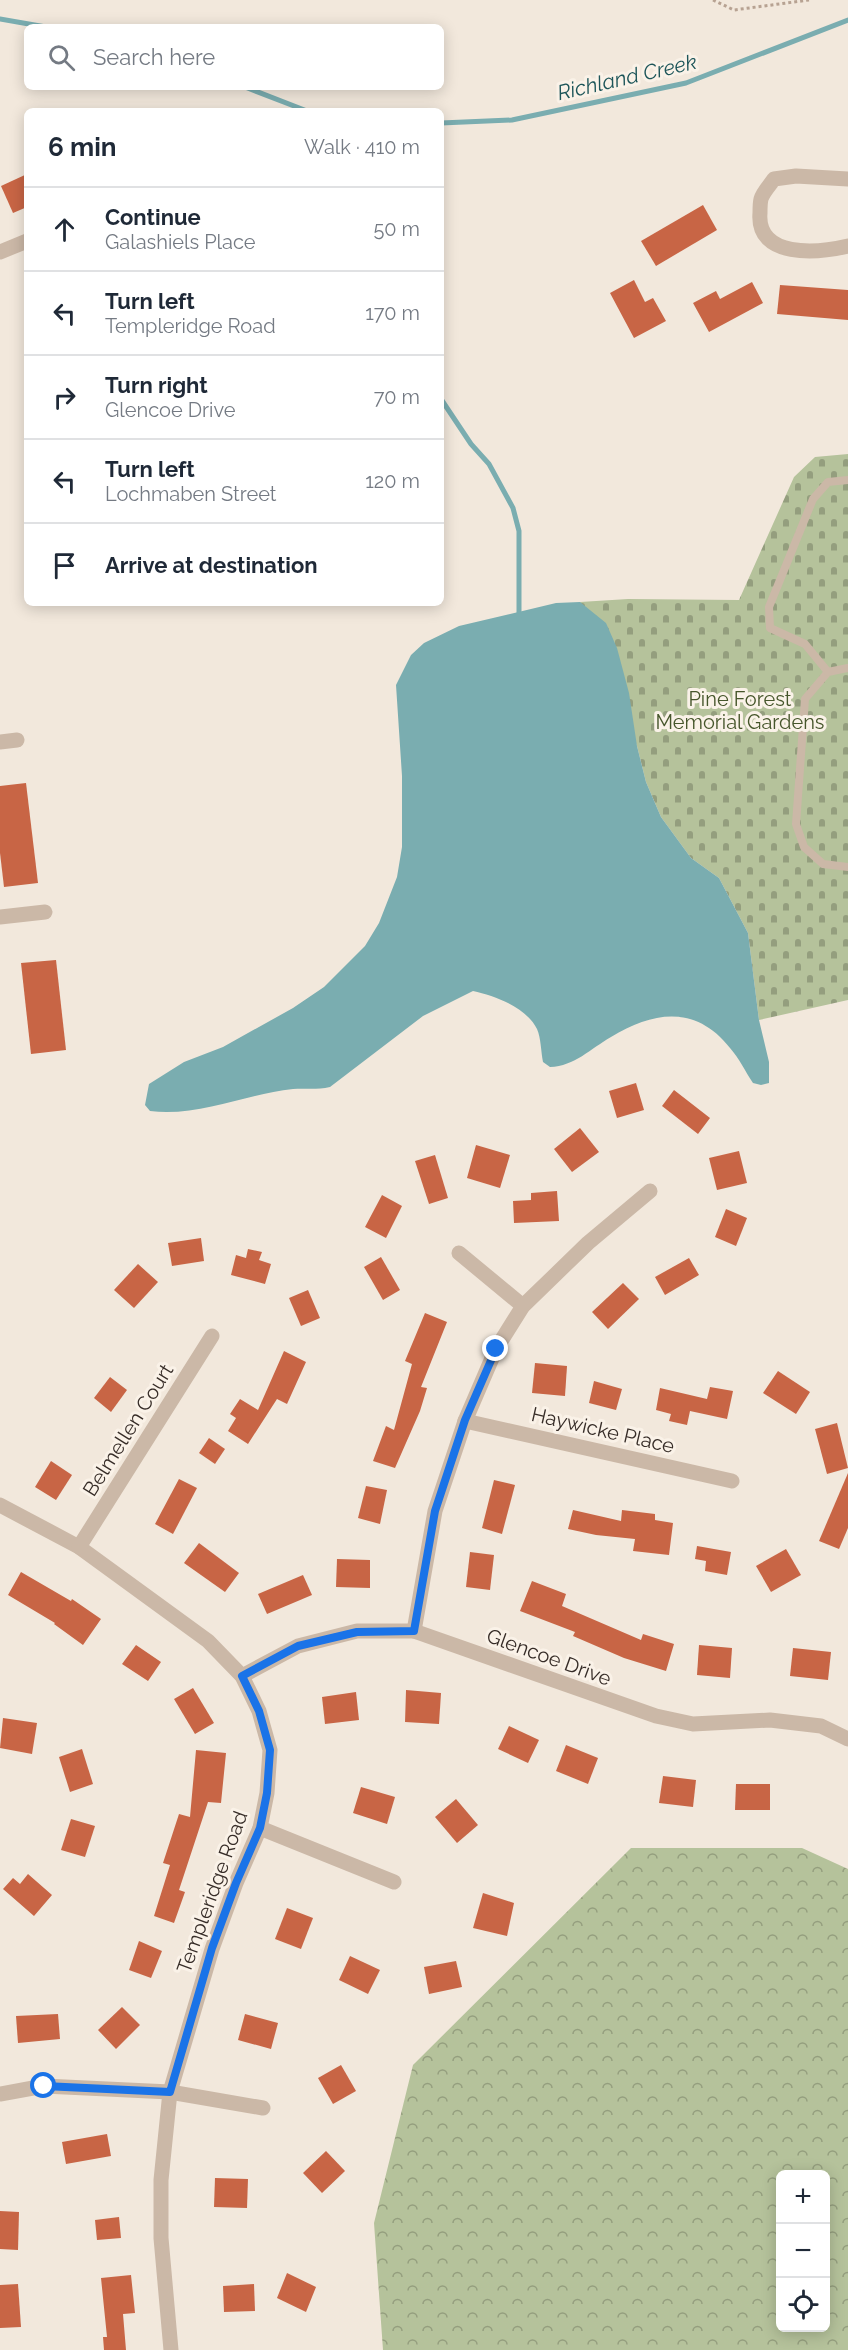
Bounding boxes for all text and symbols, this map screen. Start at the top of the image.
search box [24,24,444,90]
icon: search [45,41,78,74]
text: Search here [93,44,215,70]
water label: Richland Creek [555,49,699,105]
text: 6 min [48,132,117,162]
text: Walk · 410 m [304,135,420,159]
text: Continue [105,204,201,230]
icon: ahead [48,213,81,246]
text: 50 m [373,217,420,241]
text: Galashiels Place [105,230,256,254]
text: Turn left [105,288,195,314]
icon: left [48,297,81,330]
text: 170 m [365,301,420,325]
text: Templeridge Road [105,314,276,338]
text: Turn right [105,372,208,398]
icon: right [48,381,81,414]
text: 70 m [374,385,420,409]
text: Glencoe Drive [105,398,236,422]
text: Turn left [105,456,195,482]
icon: left [48,465,81,498]
text: 120 m [365,469,420,493]
text: Lochmaben Street [105,482,277,506]
icon: arrive [48,549,81,582]
text: Arrive at destination [105,552,318,578]
park label: Pine Forest Memorial Gardens [655,687,825,734]
route end [482,1335,508,1361]
street label: Belmellen Court [78,1359,178,1500]
street label: Haywicke Place [529,1402,677,1458]
street label: Glencoe Drive [484,1623,615,1691]
street label: Templeridge Road [172,1808,252,1976]
route start [30,2072,56,2098]
map controls [776,2170,830,2332]
button: + [776,2170,830,2224]
button: − [776,2224,830,2278]
button: locate [776,2278,830,2332]

